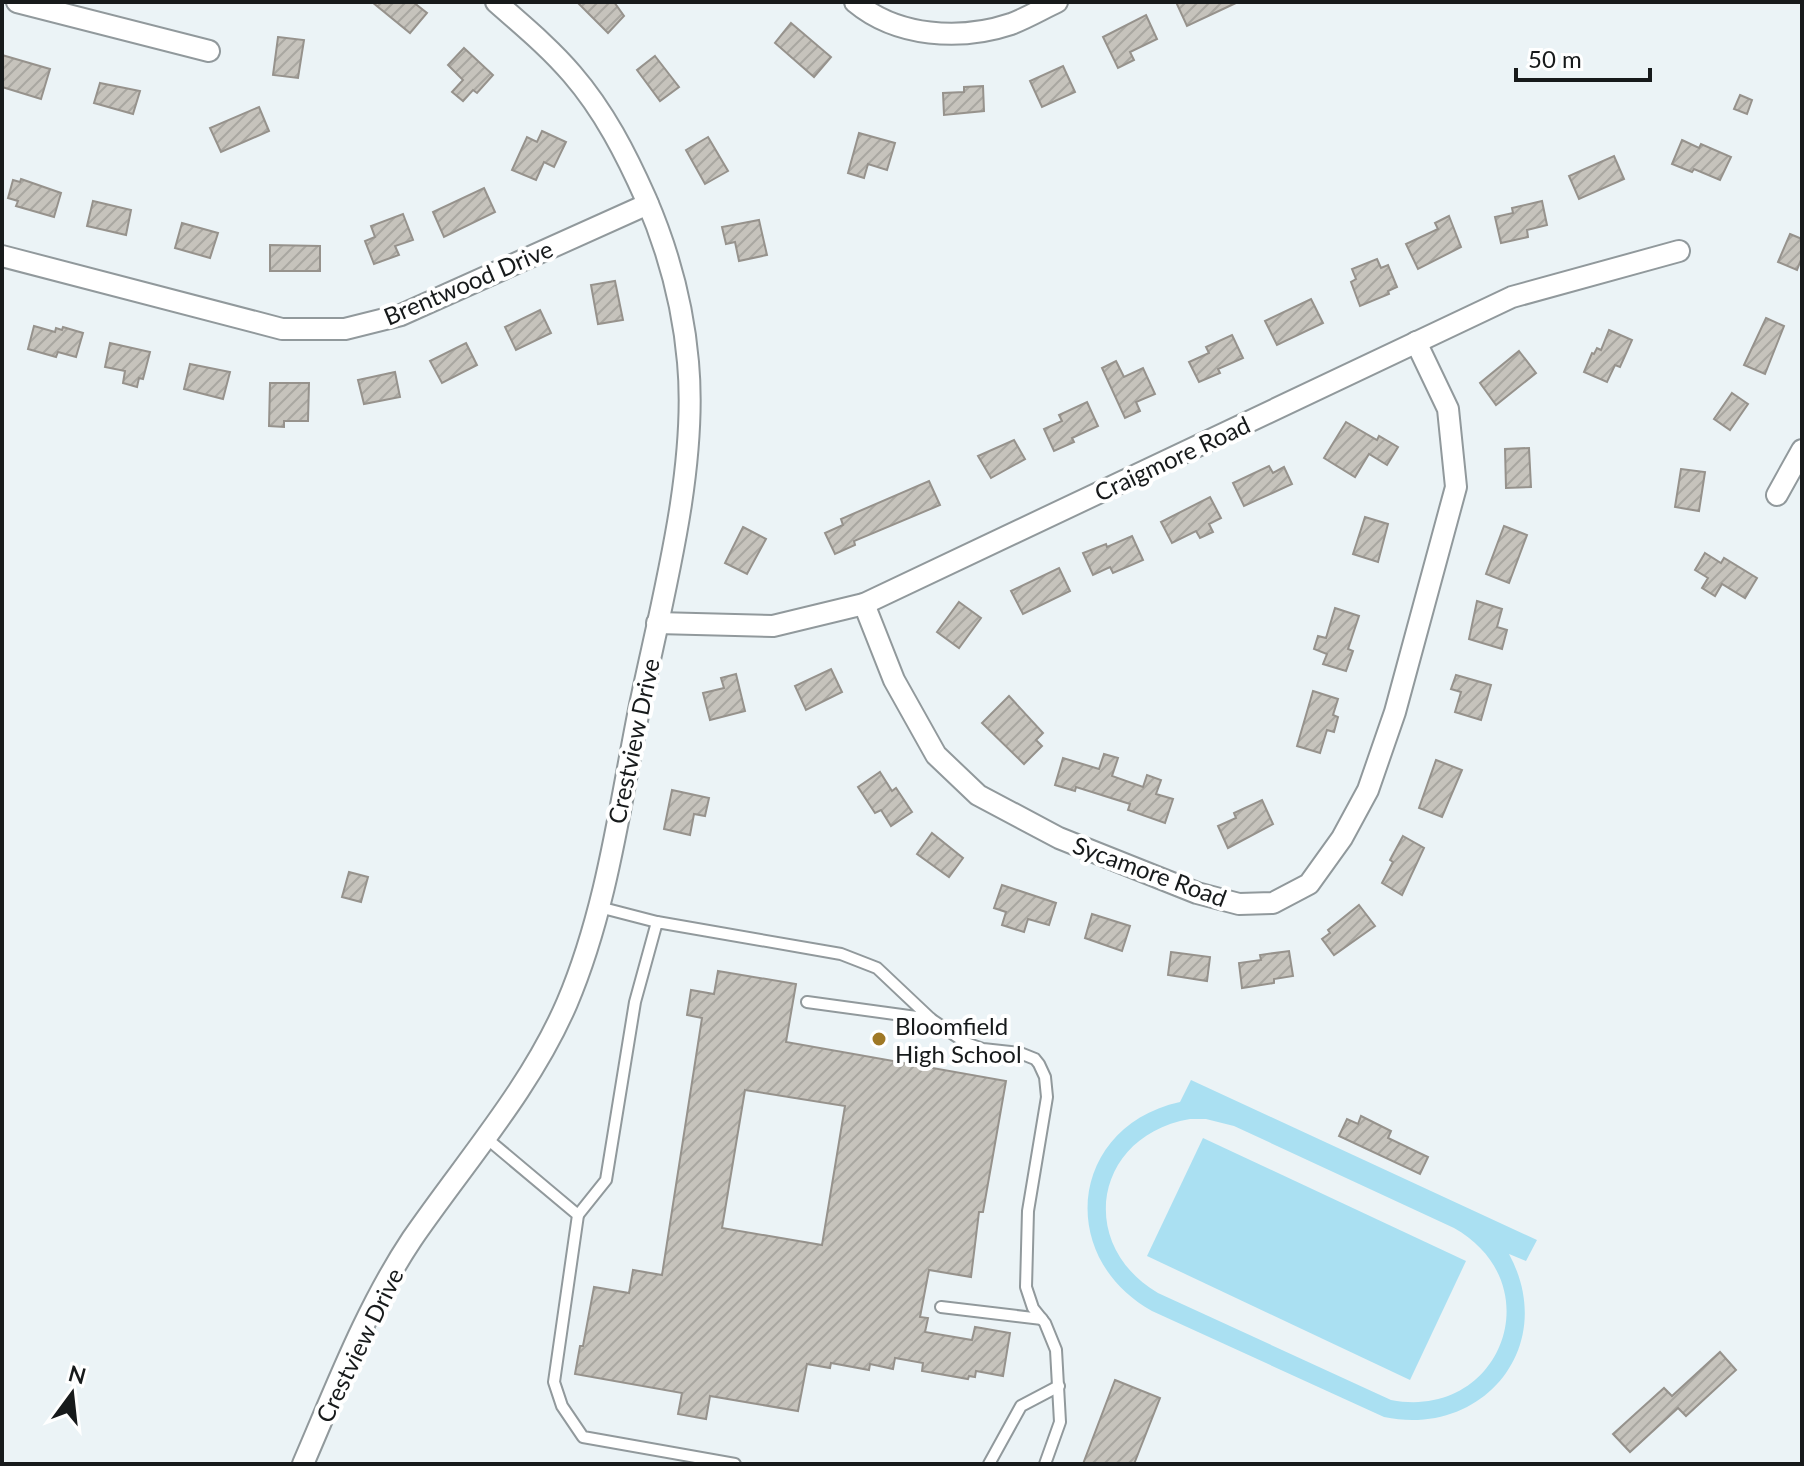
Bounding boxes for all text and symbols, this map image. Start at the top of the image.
scale bar [1516,32,1650,82]
text: 50 m [1528,44,1582,73]
street label: Brentwood Drive [379,233,557,331]
street label: Craigmore Road [1090,409,1254,507]
street label: Crestview Drive [601,656,665,826]
street label: Sycamore Road [1069,830,1231,912]
place label: Bloomfield High School [895,1011,1022,1068]
marker: Bloomfield High School [870,1030,888,1048]
street label: Crestview Drive [309,1263,409,1427]
north arrow [32,1354,112,1434]
text: N [66,1359,89,1389]

